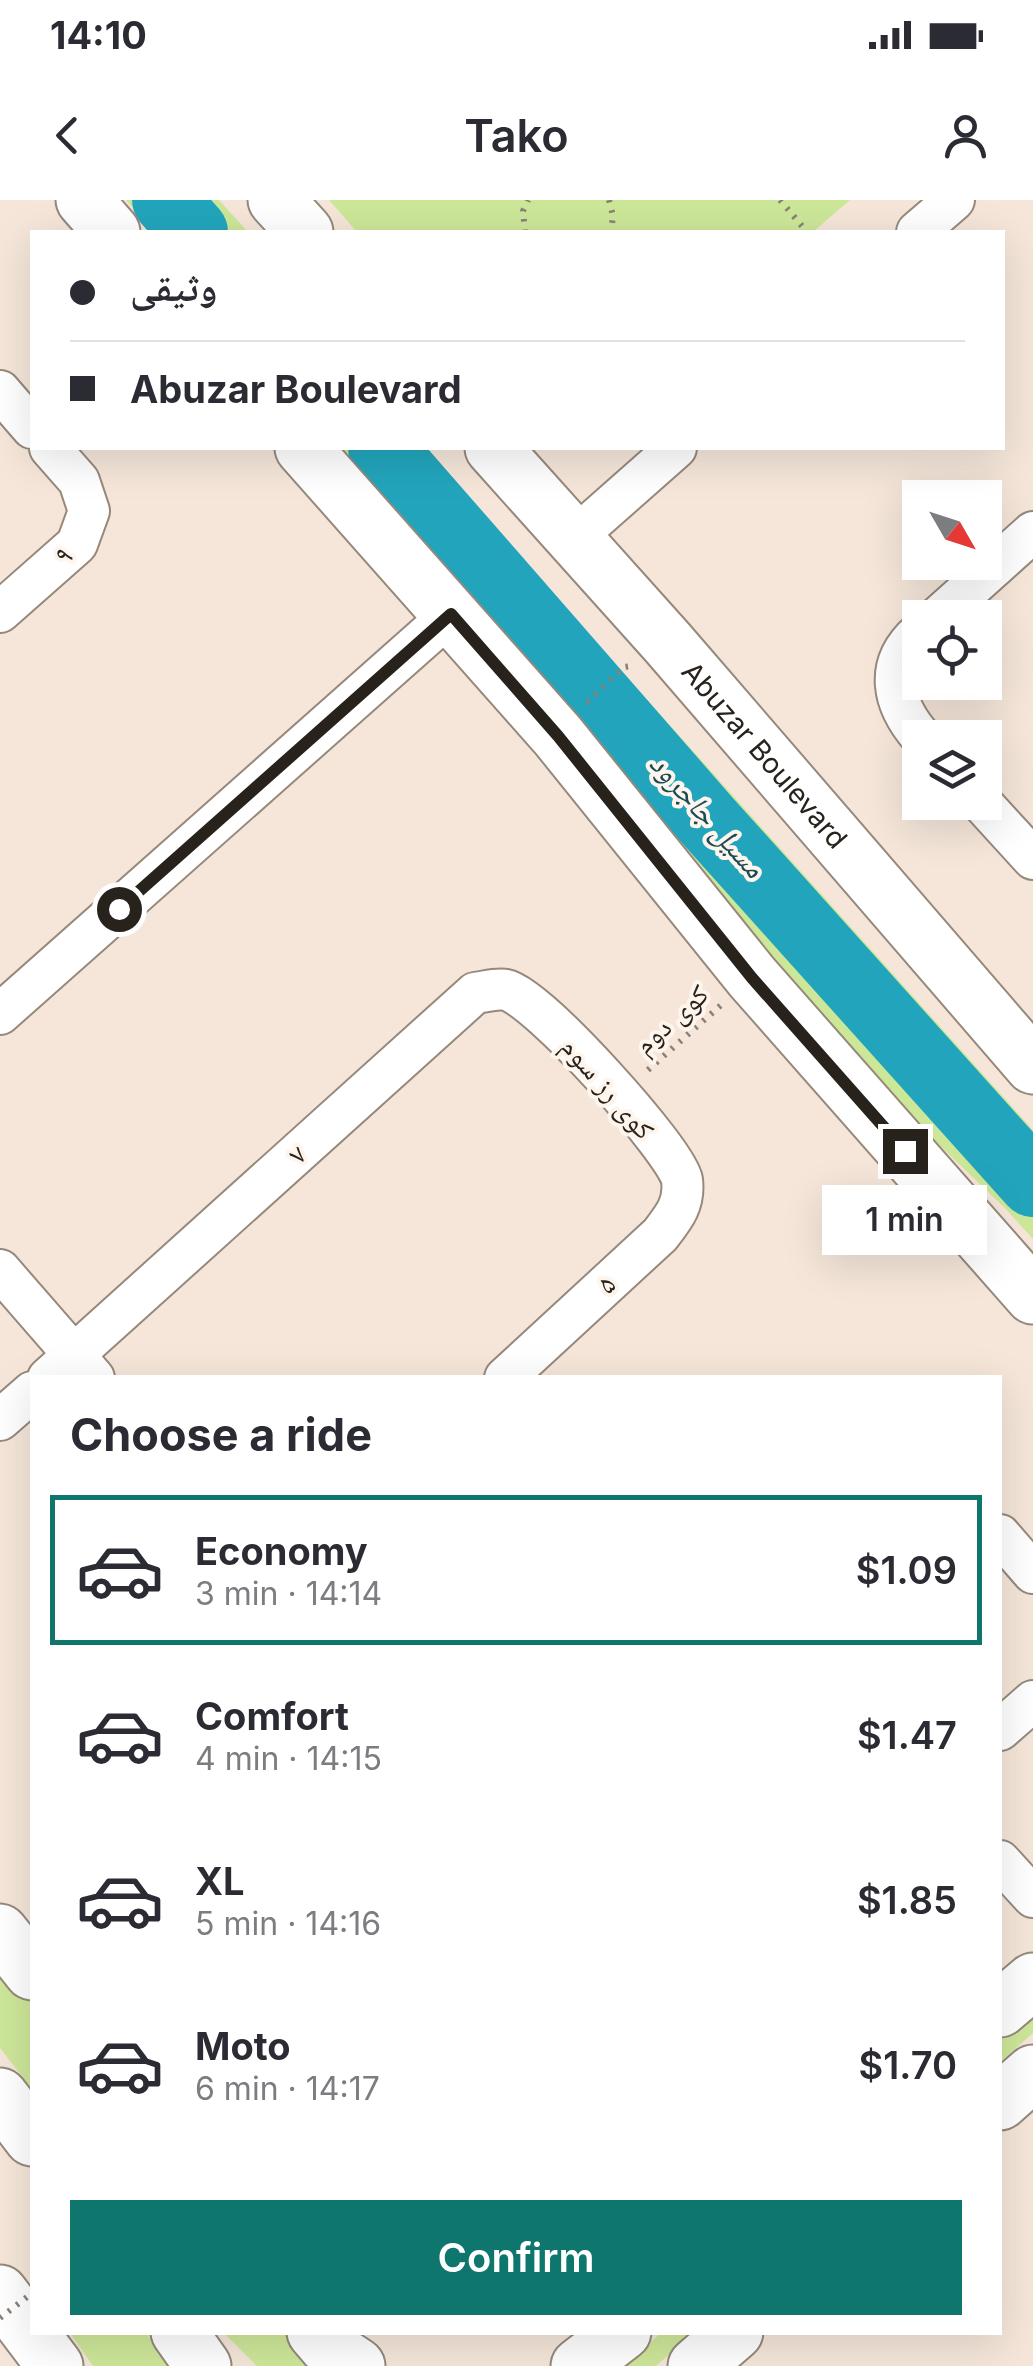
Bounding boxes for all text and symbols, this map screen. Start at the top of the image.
text: 14:10 [50,12,147,58]
icon: back [40,108,95,163]
text: Tako [464,108,569,163]
icon: person [938,108,993,163]
text: وثیقی [130,264,217,310]
text: Abuzar Boulevard [130,366,462,412]
north arrow [902,480,1002,580]
map controls [902,480,1002,820]
street label: ۹ [47,538,79,572]
button: locate [902,600,1002,700]
street label: Abuzar Boulevard [675,655,854,855]
button: layers [902,720,1002,820]
water label: مسیل جاجرود [642,745,773,885]
route start [97,887,142,932]
street label: کوی دوم [627,977,717,1063]
street label: کوی رز سوم [553,1030,662,1148]
route end [883,1129,928,1174]
street label: ۷ [281,1137,313,1171]
callout: 1 min [822,1186,988,1256]
text: 1 min [865,1200,944,1239]
street label: ۵ [590,1267,622,1301]
text: Choose a ride [70,1407,372,1462]
icon: car [75,1525,165,1615]
text: Economy [195,1528,368,1574]
text: $1.09 [856,1547,957,1593]
text: 3 min · 14:14 [195,1574,382,1613]
icon: car [75,1690,165,1780]
text: Comfort [195,1693,349,1739]
text: $1.47 [857,1712,957,1758]
text: 4 min · 14:15 [195,1739,382,1778]
icon: car [75,1855,165,1945]
text: XL [195,1858,245,1904]
text: $1.85 [857,1877,957,1923]
text: 5 min · 14:16 [195,1904,381,1943]
icon: car [75,2020,165,2110]
text: Moto [195,2023,291,2069]
text: $1.70 [859,2042,957,2088]
text: 6 min · 14:17 [195,2069,380,2108]
button: Confirm [70,2200,962,2315]

